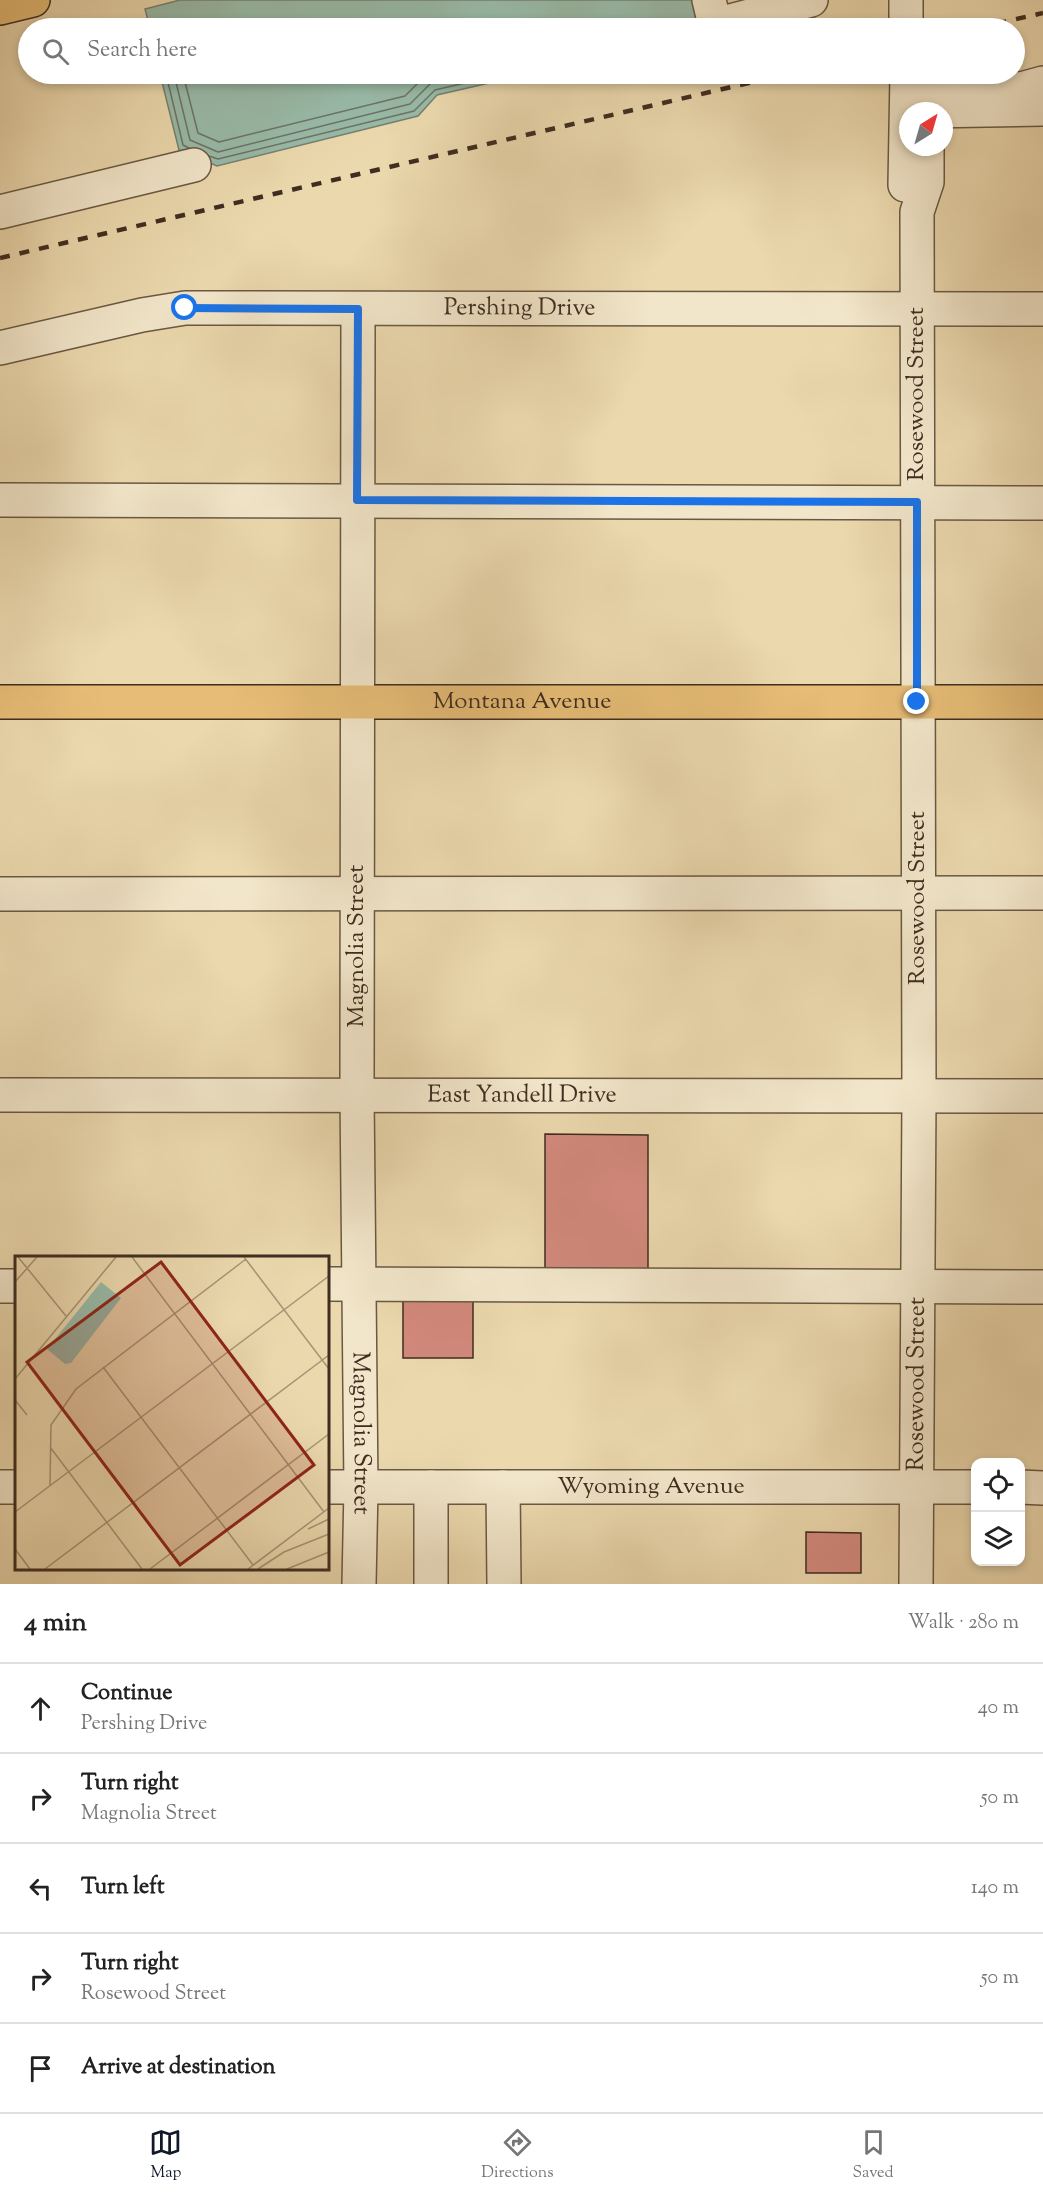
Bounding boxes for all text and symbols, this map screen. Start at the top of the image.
search box [18,18,1025,84]
icon: search [39,35,72,68]
text: Search here [87,35,197,67]
north arrow [899,102,953,156]
street label: Pershing Drive [444,291,595,325]
route start [171,294,197,320]
street label: Rosewood Street [900,307,934,481]
street label: Montana Avenue [433,685,611,719]
route end [903,688,929,714]
street label: Rosewood Street [901,811,935,985]
street label: Magnolia Street [340,864,374,1028]
street label: East Yandell Drive [427,1078,617,1113]
inset map [15,1256,328,1569]
street label: Rosewood Street [900,1297,935,1471]
street label: Magnolia Street [343,1351,378,1515]
map controls [971,1458,1025,1566]
button: locate [971,1458,1025,1512]
street label: Wyoming Avenue [557,1470,745,1504]
button: layers [971,1512,1025,1566]
text: 4 min [24,1605,87,1642]
text: Walk · 280 m [908,1609,1019,1638]
text: Continue [81,1678,172,1710]
icon: ahead [24,1692,57,1725]
text: 40 m [978,1694,1019,1723]
text: Pershing Drive [81,1710,207,1739]
text: Turn right [81,1768,178,1800]
icon: right [24,1782,57,1815]
text: 50 m [981,1784,1019,1813]
text: Magnolia Street [81,1800,217,1829]
icon: left [24,1872,57,1905]
text: Turn left [81,1872,164,1904]
text: 140 m [971,1874,1019,1903]
text: Turn right [81,1948,178,1980]
icon: right [24,1962,57,1995]
text: 50 m [981,1964,1019,1993]
text: Rosewood Street [81,1980,226,2009]
icon: arrive [24,2052,57,2085]
text: Arrive at destination [81,2052,276,2084]
tab: Map [149,2126,182,2185]
tab: Directions [481,2126,554,2185]
tab: Saved [852,2126,894,2185]

